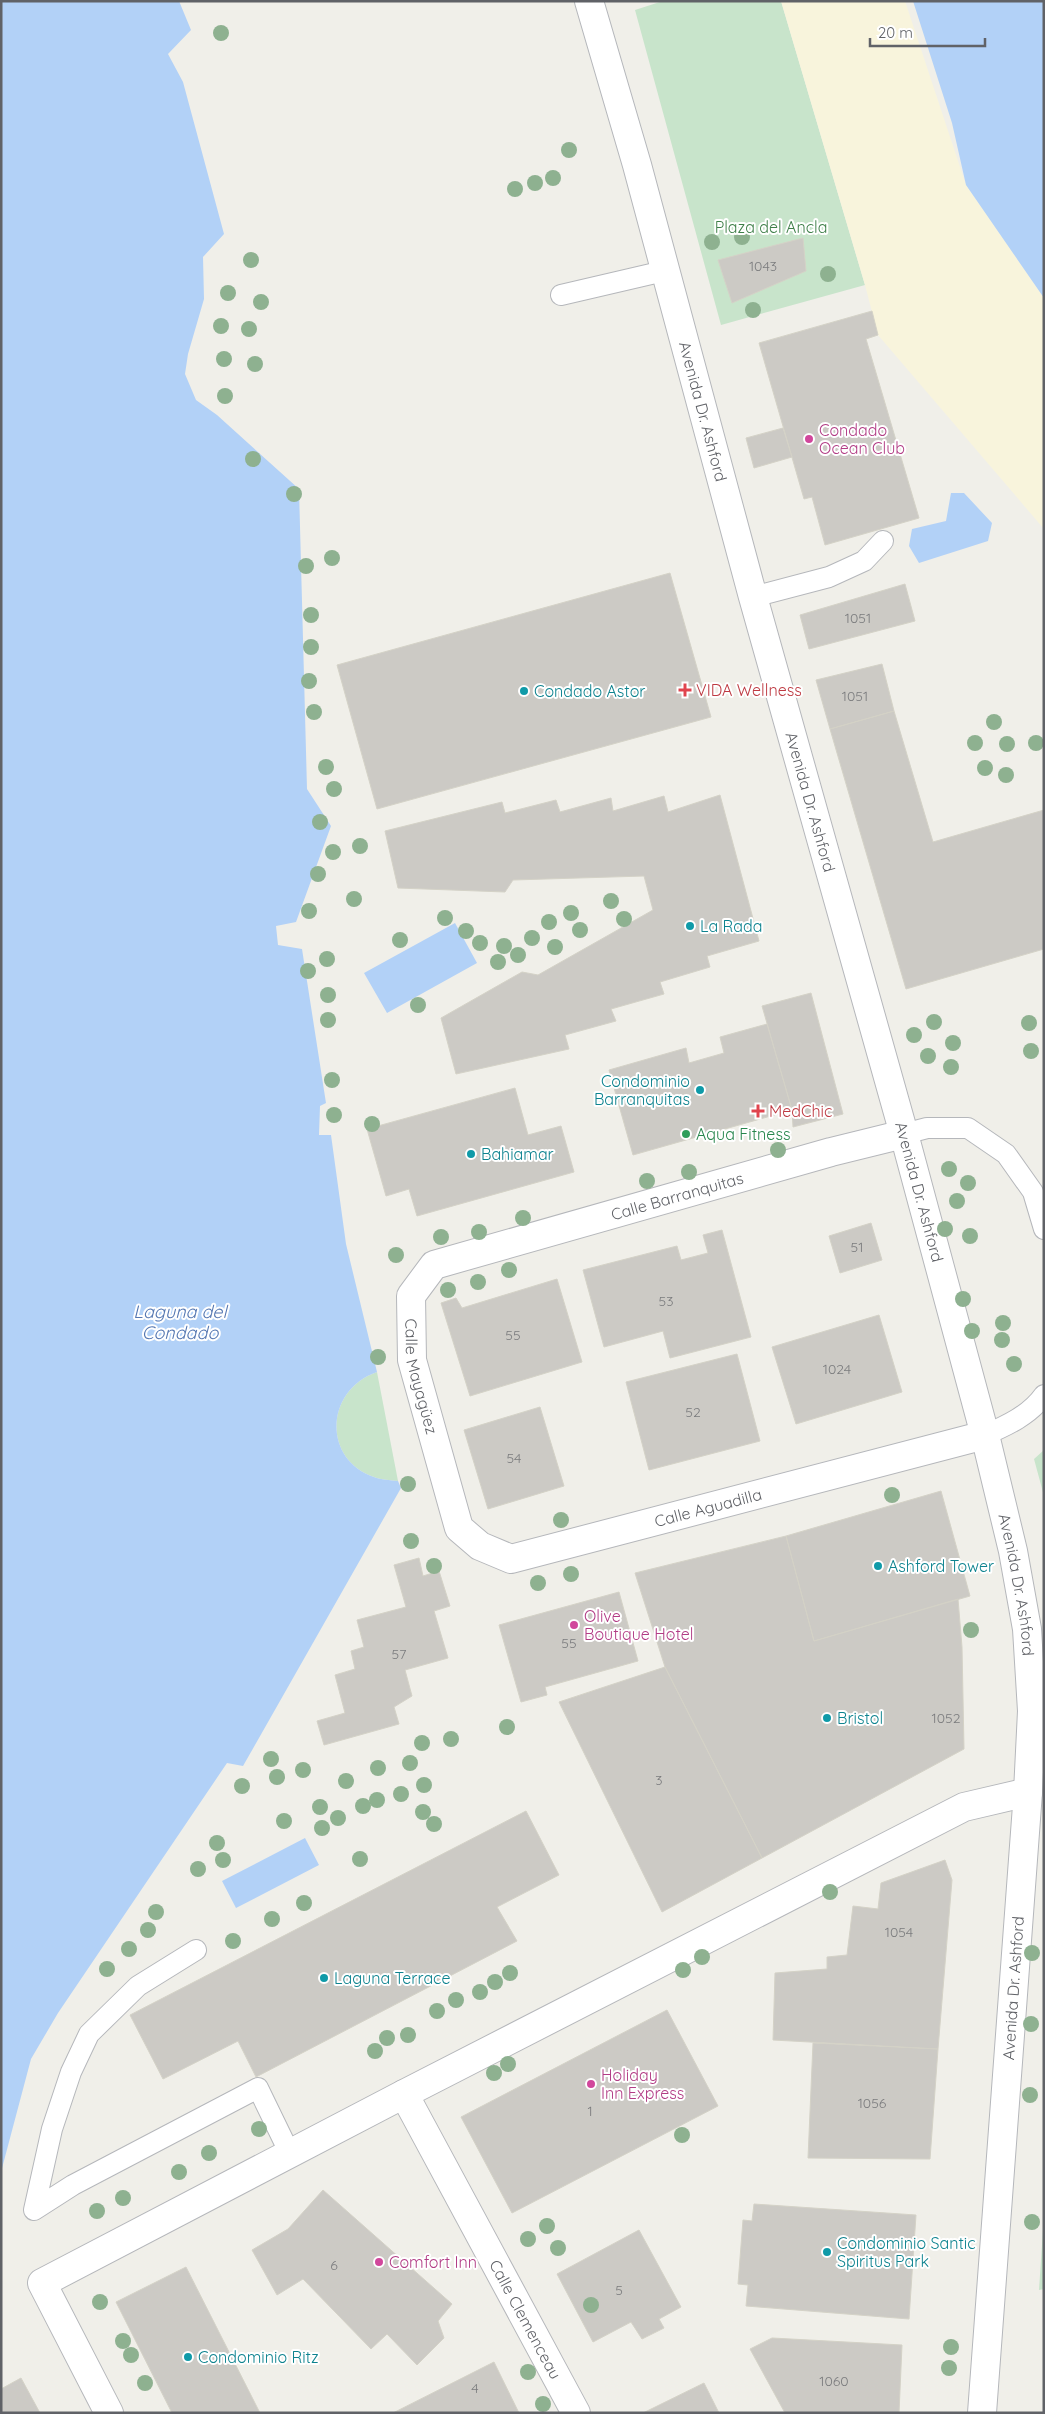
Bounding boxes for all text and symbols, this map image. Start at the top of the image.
scale bar [870,15,985,47]
text: 20 m [878,23,913,42]
park label: Plaza del Ancla [715,217,827,237]
house number: 1043 [749,257,777,275]
street label: Avenida Dr. Ashford [675,339,732,484]
place label: Condado Ocean Club [819,420,905,458]
marker: Condado Ocean Club [803,433,815,445]
house number: 1051 [845,609,871,627]
place label: VIDA Wellness [696,680,802,700]
place label: Condado Astor [534,681,646,701]
marker: VIDA Wellness [678,683,692,697]
marker: Condado Astor [518,685,530,697]
house number: 1051 [842,687,868,705]
street label: Avenida Dr. Ashford [781,730,840,874]
place label: La Rada [700,916,762,936]
marker: La Rada [684,920,696,932]
place label: Condominio Barranquitas [594,1071,690,1109]
marker: Condominio Barranquitas [694,1084,706,1096]
place label: MedChic [769,1101,832,1121]
marker: MedChic [751,1104,765,1118]
street label: Avenida Dr. Ashford [891,1120,948,1264]
place label: Aqua Fitness [696,1124,790,1144]
marker: Aqua Fitness [680,1128,692,1140]
place label: Bahiamar [481,1144,554,1164]
marker: Bahiamar [465,1148,477,1160]
street label: Calle Barranquitas [608,1168,746,1224]
house number: 51 [851,1238,863,1256]
house number: 53 [659,1292,673,1310]
water label: Laguna del Condado [133,1300,228,1344]
street label: Calle Mayagüez [401,1318,442,1436]
house number: 55 [505,1326,521,1344]
house number: 1024 [823,1360,851,1378]
house number: 52 [685,1403,701,1421]
house number: 54 [506,1449,522,1467]
street label: Calle Aguadilla [652,1484,764,1531]
street label: Avenida Dr. Ashford [994,1511,1039,1656]
place label: Ashford Tower [888,1556,994,1576]
marker: Ashford Tower [872,1560,884,1572]
place label: Olive Boutique Hotel [584,1606,693,1644]
marker: Olive Boutique Hotel [568,1619,580,1631]
house number: 55 [561,1634,577,1652]
house number: 57 [392,1645,406,1663]
place label: Bristol [837,1708,883,1728]
house number: 1052 [932,1709,961,1727]
marker: Bristol [821,1712,833,1724]
house number: 3 [655,1771,663,1789]
street label: Avenida Dr. Ashford [998,1915,1028,2061]
house number: 1054 [885,1923,913,1941]
place label: Laguna Terrace [334,1968,450,1988]
marker: Laguna Terrace [318,1972,330,1984]
place label: Holiday Inn Express [601,2065,684,2103]
marker: Holiday Inn Express [585,2078,597,2090]
house number: 1056 [858,2094,887,2112]
house number: 1 [587,2102,593,2120]
place label: Condominio Santic Spiritus Park [837,2233,976,2271]
marker: Condominio Santic Spiritus Park [821,2246,833,2258]
place label: Comfort Inn [389,2252,477,2272]
house number: 6 [330,2256,338,2274]
marker: Comfort Inn [373,2256,385,2268]
street label: Calle Clemenceau [485,2256,566,2383]
house number: 5 [615,2281,623,2299]
place label: Condominio Ritz [198,2347,319,2367]
marker: Condominio Ritz [182,2351,194,2363]
house number: 1060 [819,2372,849,2390]
house number: 4 [471,2379,479,2397]

